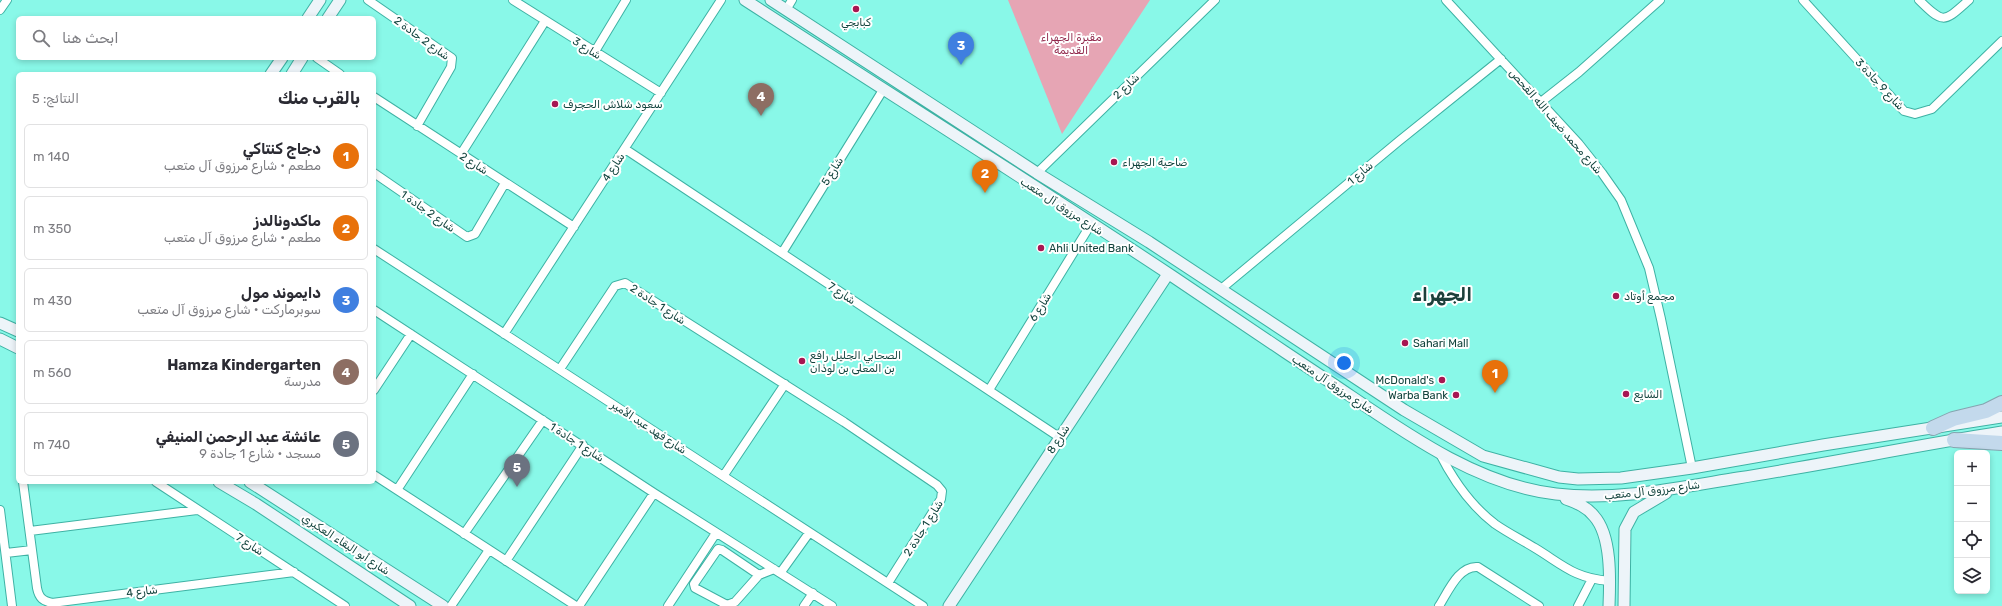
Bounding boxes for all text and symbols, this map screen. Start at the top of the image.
marker: كبابجي [851,4,861,14]
street label: شارع 2 جادة 2 [390,14,452,65]
search box [16,16,376,60]
place label: كبابجي [841,16,871,31]
icon: search [30,27,52,49]
text: ابحث هنا [62,29,119,47]
park label: مقبرة الجهراء القديمة [1040,31,1102,57]
pin: 3 [948,32,974,65]
street label: شارع 3 [569,35,603,64]
street label: شارع 9 جادة 3 [1851,56,1907,114]
street label: شارع محمد ضيف الله القحص [1505,66,1605,178]
street label: شارع 2 [1111,71,1143,103]
pin: 4 [748,83,774,116]
text: بالقرب منك [278,88,360,108]
text: النتائج: 5 [32,91,79,106]
place label: سعود شلاش الحجرف [563,98,663,112]
marker: سعود شلاش الحجرف [550,99,560,109]
text: دجاج كنتاكي [243,140,321,158]
text: 140 m [33,149,70,164]
text: 1 [343,149,349,164]
street label: شارع 2 [456,150,490,179]
street label: شارع 4 [599,151,629,185]
street label: شارع 5 [819,155,848,189]
place label: ضاحية الجهراء [1122,156,1187,169]
marker: ضاحية الجهراء [1109,157,1119,167]
text: مطعم · شارع مرزوق آل متعب [164,158,321,173]
street label: شارع 1 [1345,159,1377,189]
pin: 2 [972,160,998,193]
street label: شارع مرزوق آل متعب [1017,175,1106,240]
street label: شارع 2 جادة 1 [397,188,458,237]
text: ماكدونالدز [254,212,321,230]
text: 350 m [33,221,72,236]
text: 2 [342,221,350,236]
text: مطعم · شارع مرزوق آل متعب [164,230,321,245]
place label: Ahli United Bank [1049,242,1134,255]
marker: Ahli United Bank [1036,243,1046,253]
street label: شارع 7 [824,280,858,309]
street label: شارع 1 جادة 2 [626,282,688,329]
district label: الجهراء [1412,283,1472,306]
text: دايموند مول [241,284,321,302]
place label: مجمع أوتاد [1624,290,1675,305]
street label: شارع 6 [1027,291,1056,325]
marker: مجمع أوتاد [1611,291,1621,301]
text: 430 m [33,293,72,308]
text: 3 [342,293,350,308]
text: سوبرماركت · شارع مرزوق آل متعب [137,302,321,317]
place label: Sahari Mall [1413,337,1468,350]
marker: Sahari Mall [1400,338,1410,348]
place label: الصحابي الجليل رافع بن المعلى بن لوذان [810,349,901,376]
street label: شارع مرزوق آل متعب [1288,352,1376,418]
your location [1334,353,1354,373]
text: Hamza Kindergarten [167,356,321,374]
marker: الصحابي الجليل رافع بن المعلى بن لوذان [797,356,807,366]
pin: 1 [1482,360,1508,393]
text: 560 m [33,365,72,380]
text: 4 [342,365,350,380]
text: مدرسة [284,374,321,389]
place label: McDonald's [1376,374,1434,387]
marker: McDonald's [1437,375,1447,385]
place label: الشايع [1634,388,1663,403]
place label: Warba Bank [1388,389,1448,402]
marker: الشايع [1621,389,1631,399]
marker: Warba Bank [1451,390,1461,400]
street label: شارع فهد عبد الأمير [607,398,689,458]
street label: شارع 1 جادة 1 [546,420,606,466]
street label: شارع 8 [1044,422,1074,457]
text: عائشة عبد الرحمن المنيفي [156,428,321,446]
text: 740 m [33,437,70,452]
text: 5 [342,437,350,452]
text: مسجد · شارع 1 جادة 9 [199,446,321,461]
map controls [1954,450,1990,594]
button: + [1954,450,1990,486]
pin: 5 [504,454,530,487]
street label: شارع مرزوق آل متعب [1604,478,1701,505]
button: − [1954,486,1990,522]
street label: شارع 1 جادة 2 [901,498,947,560]
street label: شارع أبو البقاء العكبري [298,511,392,579]
button: locate [1954,522,1990,558]
street label: شارع 7 [232,531,266,560]
button: layers [1954,558,1990,594]
street label: شارع 4 [126,583,159,602]

